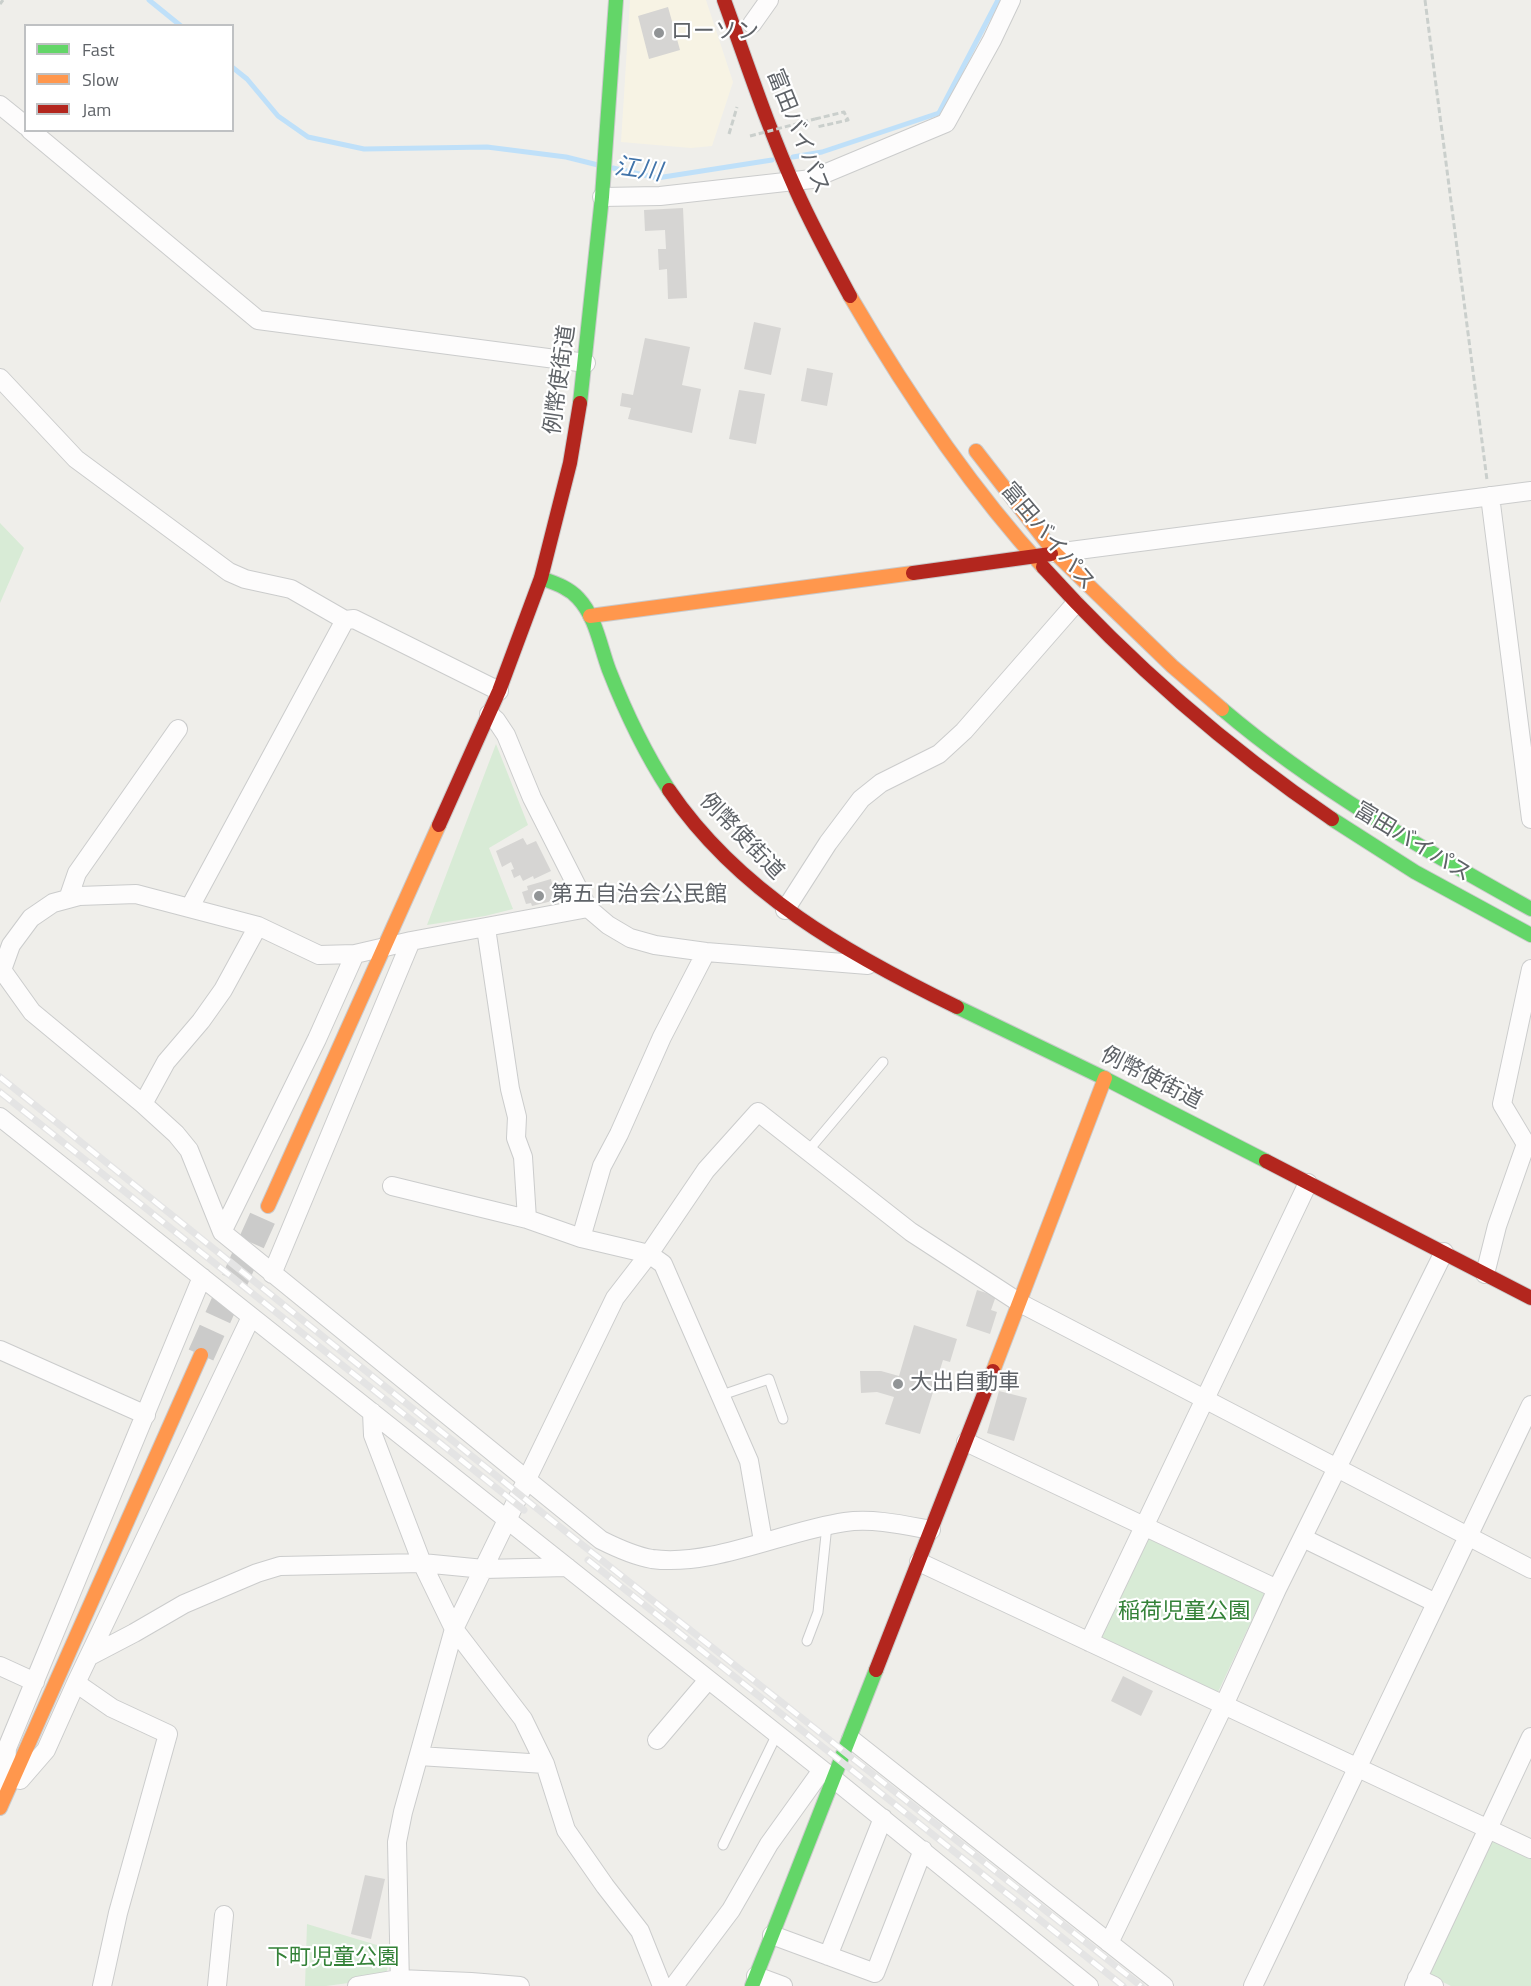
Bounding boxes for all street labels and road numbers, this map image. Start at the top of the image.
street label: 富田バイパス [760,66,834,198]
street label: 例幣使街道 [540,324,582,436]
street label: 富田バイパス [994,478,1100,596]
street label: 例幣使街道 [693,788,789,886]
street label: 富田バイパス [1349,798,1475,888]
street label: 例幣使街道 [1096,1042,1206,1116]

